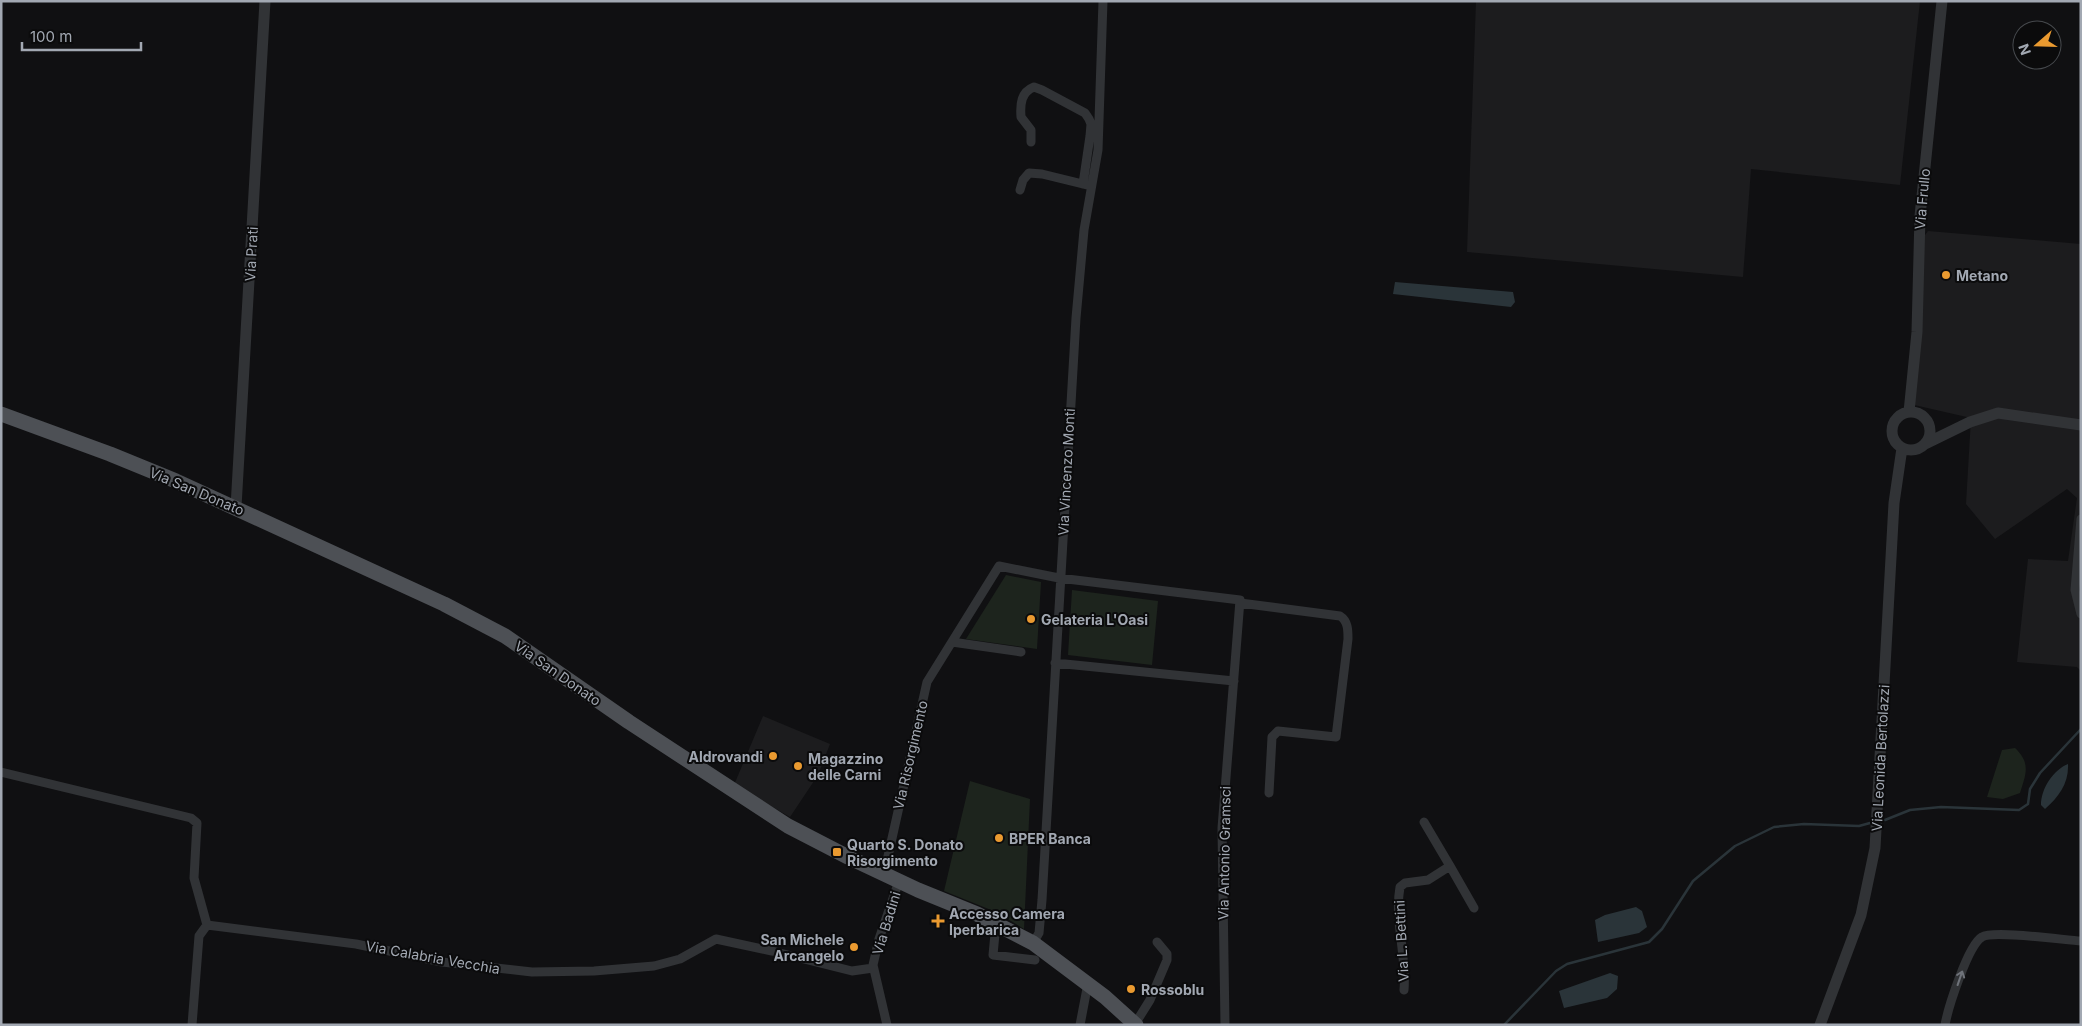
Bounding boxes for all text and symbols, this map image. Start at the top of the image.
scale bar [22,20,141,52]
north arrow [2012,20,2062,70]
text: 100 m [30,27,72,46]
text: N [2015,42,2034,58]
street label: Via Frullo [1911,168,1933,230]
street label: Via Prati [241,226,261,282]
place label: Metano [1956,267,2008,284]
marker: Metano [1940,269,1952,281]
street label: Via Vincenzo Monti [1054,408,1078,536]
street label: Via San Donato [147,463,247,519]
place label: Gelateria L'Oasi [1041,611,1148,628]
marker: Gelateria L'Oasi [1025,613,1037,625]
street label: Via San Donato [512,637,604,709]
street label: Via Leonida Bertolazzi [1868,684,1892,832]
street label: Via Risorgimento [889,699,931,811]
place label: Aldrovandi [689,748,763,765]
marker: Aldrovandi [767,750,779,762]
place label: Magazzino delle Carni [808,750,884,783]
marker: Magazzino delle Carni [792,760,804,772]
street label: Via Antonio Gramsci [1214,786,1234,920]
place label: BPER Banca [1009,830,1091,847]
marker: BPER Banca [993,832,1005,844]
place label: Quarto S. Donato Risorgimento [847,836,964,869]
marker: Quarto S. Donato Risorgimento [831,846,843,858]
street label: Via Badini [868,889,904,957]
street label: Via L. Bettini [1390,900,1412,982]
place label: Accesso Camera Iperbarica [949,905,1065,938]
marker: Accesso Camera Iperbarica [931,914,945,928]
place label: San Michele Arcangelo [760,931,844,964]
street label: Via Calabria Vecchia [365,937,501,977]
marker: San Michele Arcangelo [848,941,860,953]
one-way arrow [1956,971,1965,987]
place label: Rossoblu [1141,981,1204,998]
marker: Rossoblu [1125,983,1137,995]

